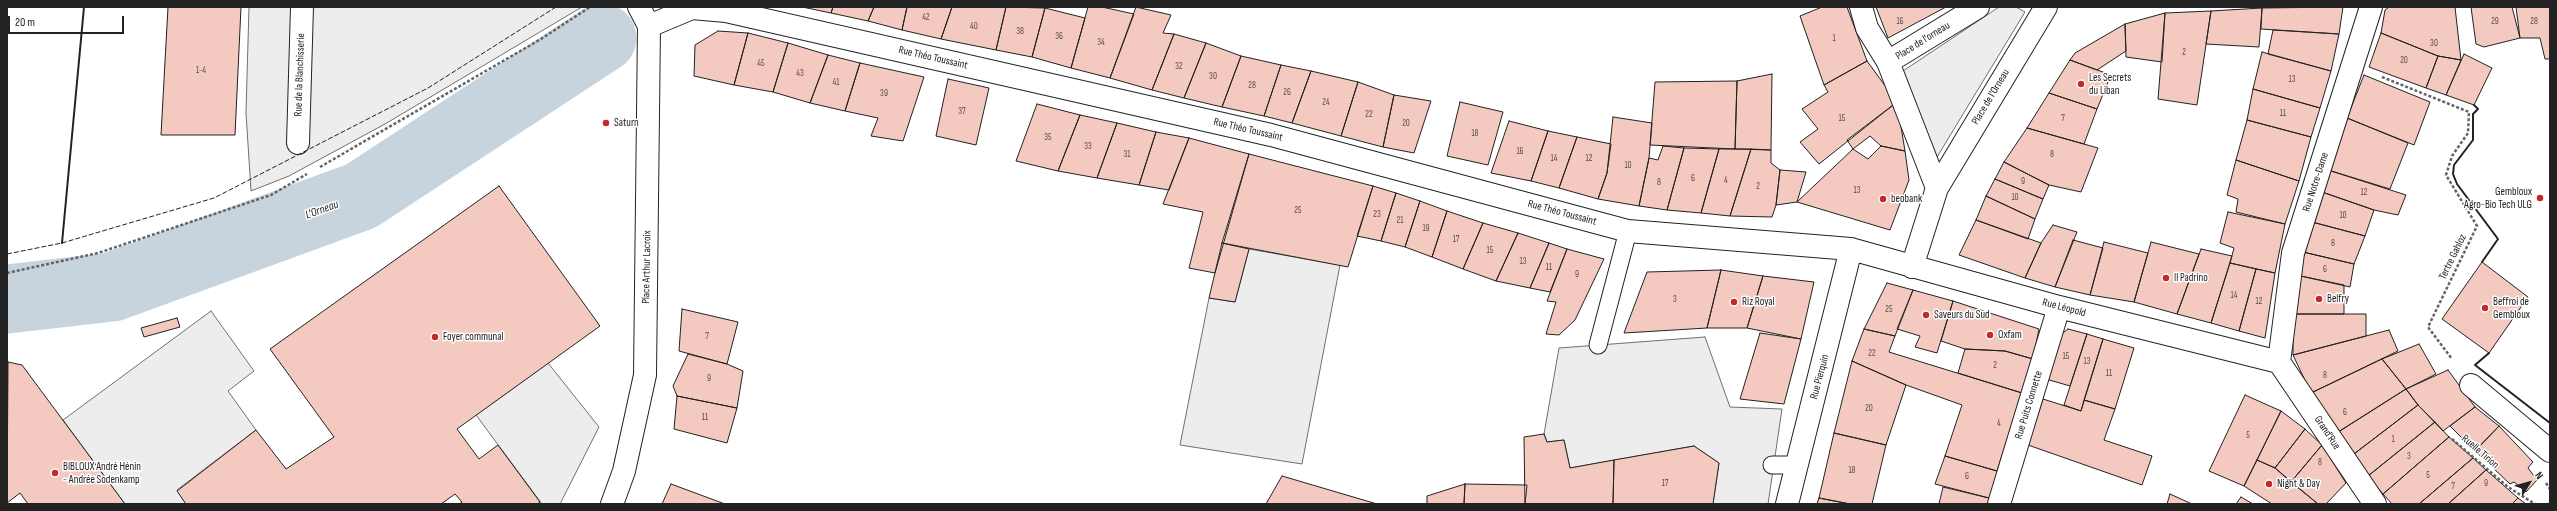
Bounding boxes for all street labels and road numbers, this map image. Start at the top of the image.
street label: Place de l'orneau [1893,19,1953,63]
street label: Rue de la Blanchisserie [292,33,308,117]
street label: Rue Théo Toussaint [897,44,969,72]
street label: Place de l'Orneau [1969,67,2013,127]
street label: Rue Théo Toussaint [1212,116,1284,144]
street label: Rue Notre-Dame [2300,151,2332,213]
street label: Rue Théo Toussaint [1526,197,1598,229]
street label: Place Arthur Lacroix [640,230,654,304]
street label: Tertre Gahloz [2436,232,2470,282]
street label: Rue Léopold [2041,296,2087,320]
street label: Rue Pierquin [1808,353,1832,401]
street label: Rue Puits Connette [2012,369,2046,441]
street label: Grand'Rue [2311,414,2343,452]
street label: Ruelle Tirion [2459,432,2501,472]

